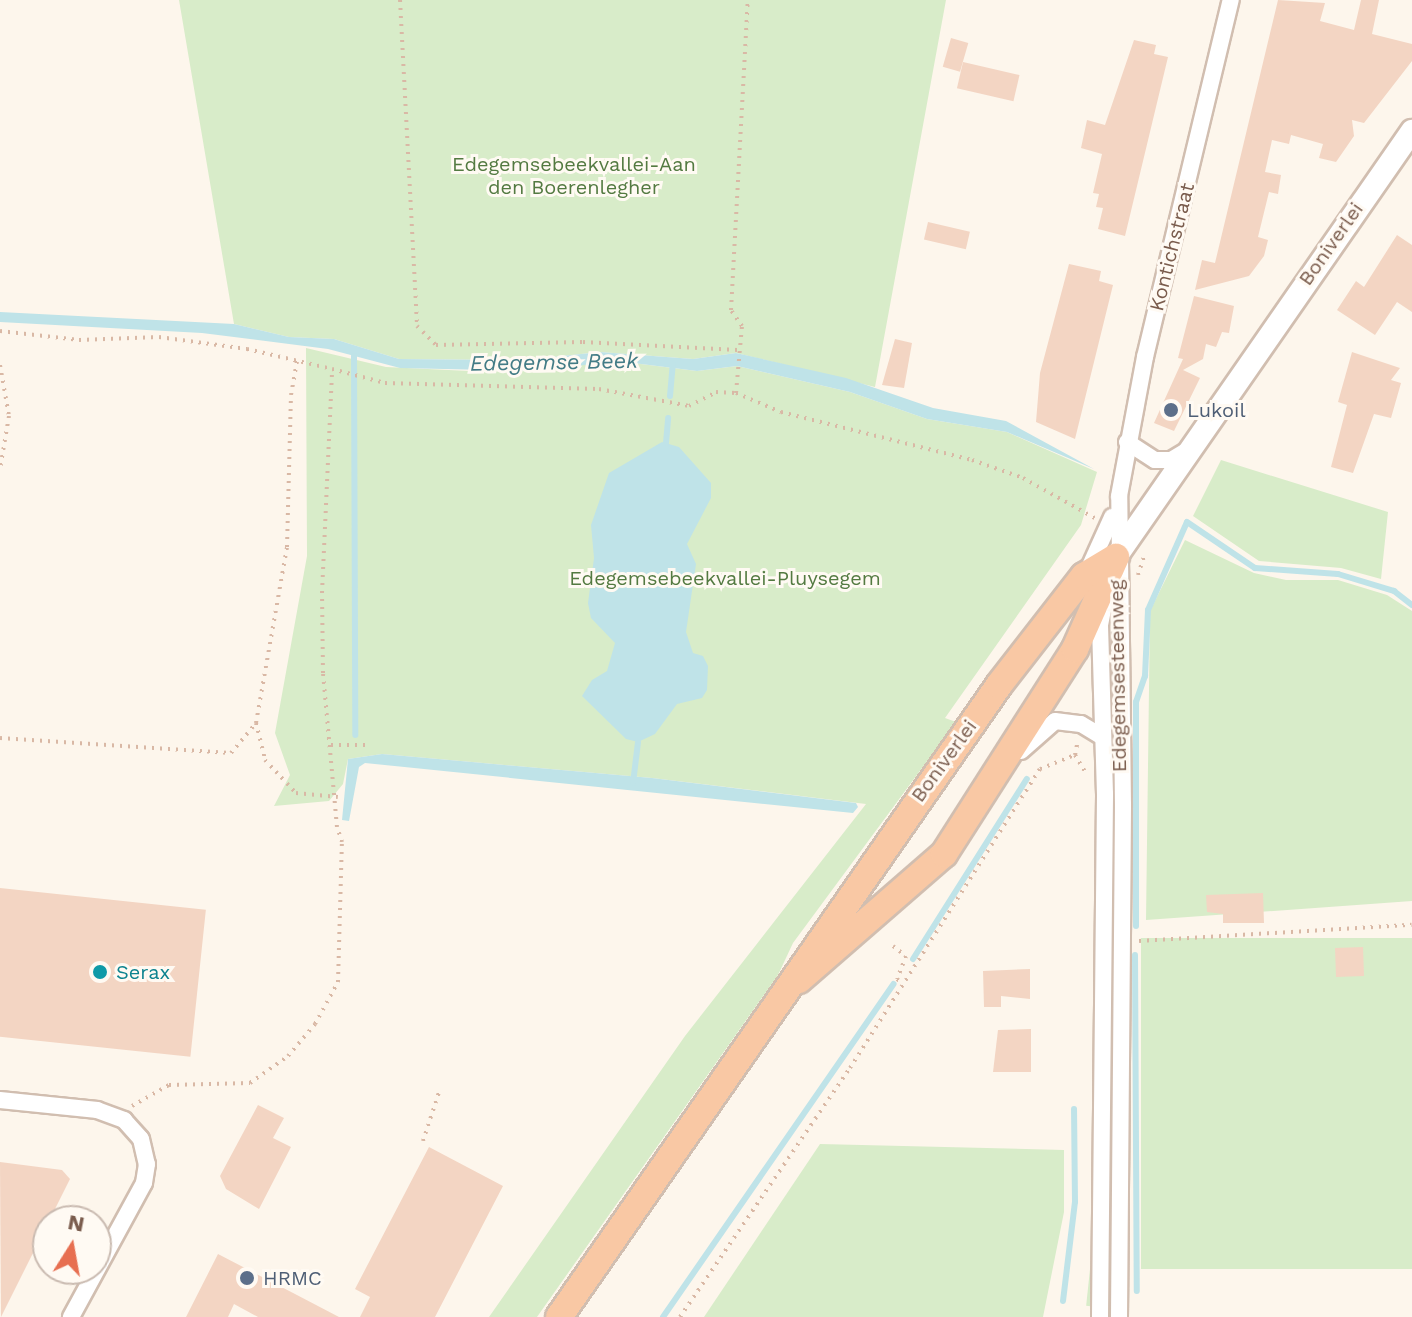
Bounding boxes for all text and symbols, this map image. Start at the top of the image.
park label: Edegemsebeekvallei-Aan den Boerenlegher [452,153,696,200]
street label: Kontichstraat [1144,180,1200,314]
street label: Boniverlei [1294,198,1368,290]
water label: Edegemse Beek [470,347,638,377]
place label: Lukoil [1187,398,1245,422]
marker: Lukoil [1162,401,1180,419]
park label: Edegemsebeekvallei-Pluysegem [569,566,881,590]
street label: Edegemsesteenweg [1104,580,1132,772]
street label: Boniverlei [906,715,982,807]
place label: Serax [116,960,170,984]
marker: Serax [91,963,109,981]
north arrow [32,1205,112,1285]
text: N [66,1209,87,1237]
place label: HRMC [263,1266,322,1290]
marker: HRMC [238,1269,256,1287]

